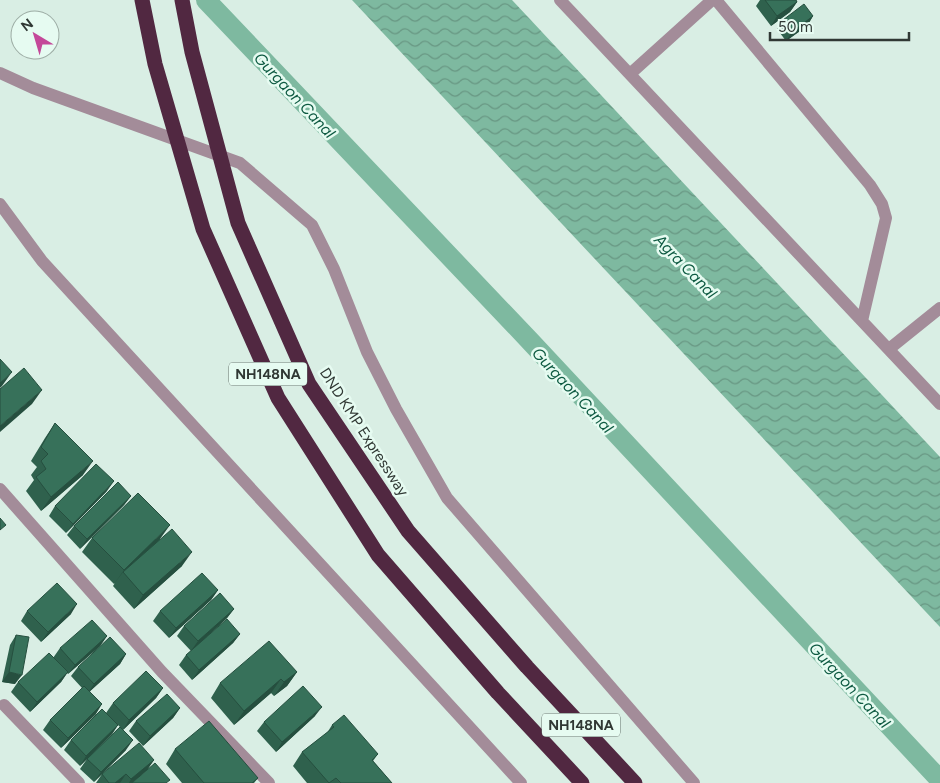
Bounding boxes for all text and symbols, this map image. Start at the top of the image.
north arrow [10,10,60,60]
scale bar [770,10,909,42]
text: N [18,15,37,35]
text: 50 m [778,18,813,36]
water label: Gurgaon Canal [250,49,339,142]
water label: Agra Canal [650,230,721,303]
water label: Gurgaon Canal [528,344,617,437]
road number: NH148NA [229,362,307,386]
street label: DND KMP Expressway [316,364,412,500]
water label: Gurgaon Canal [805,639,894,732]
road number: NH148NA [542,714,620,736]

